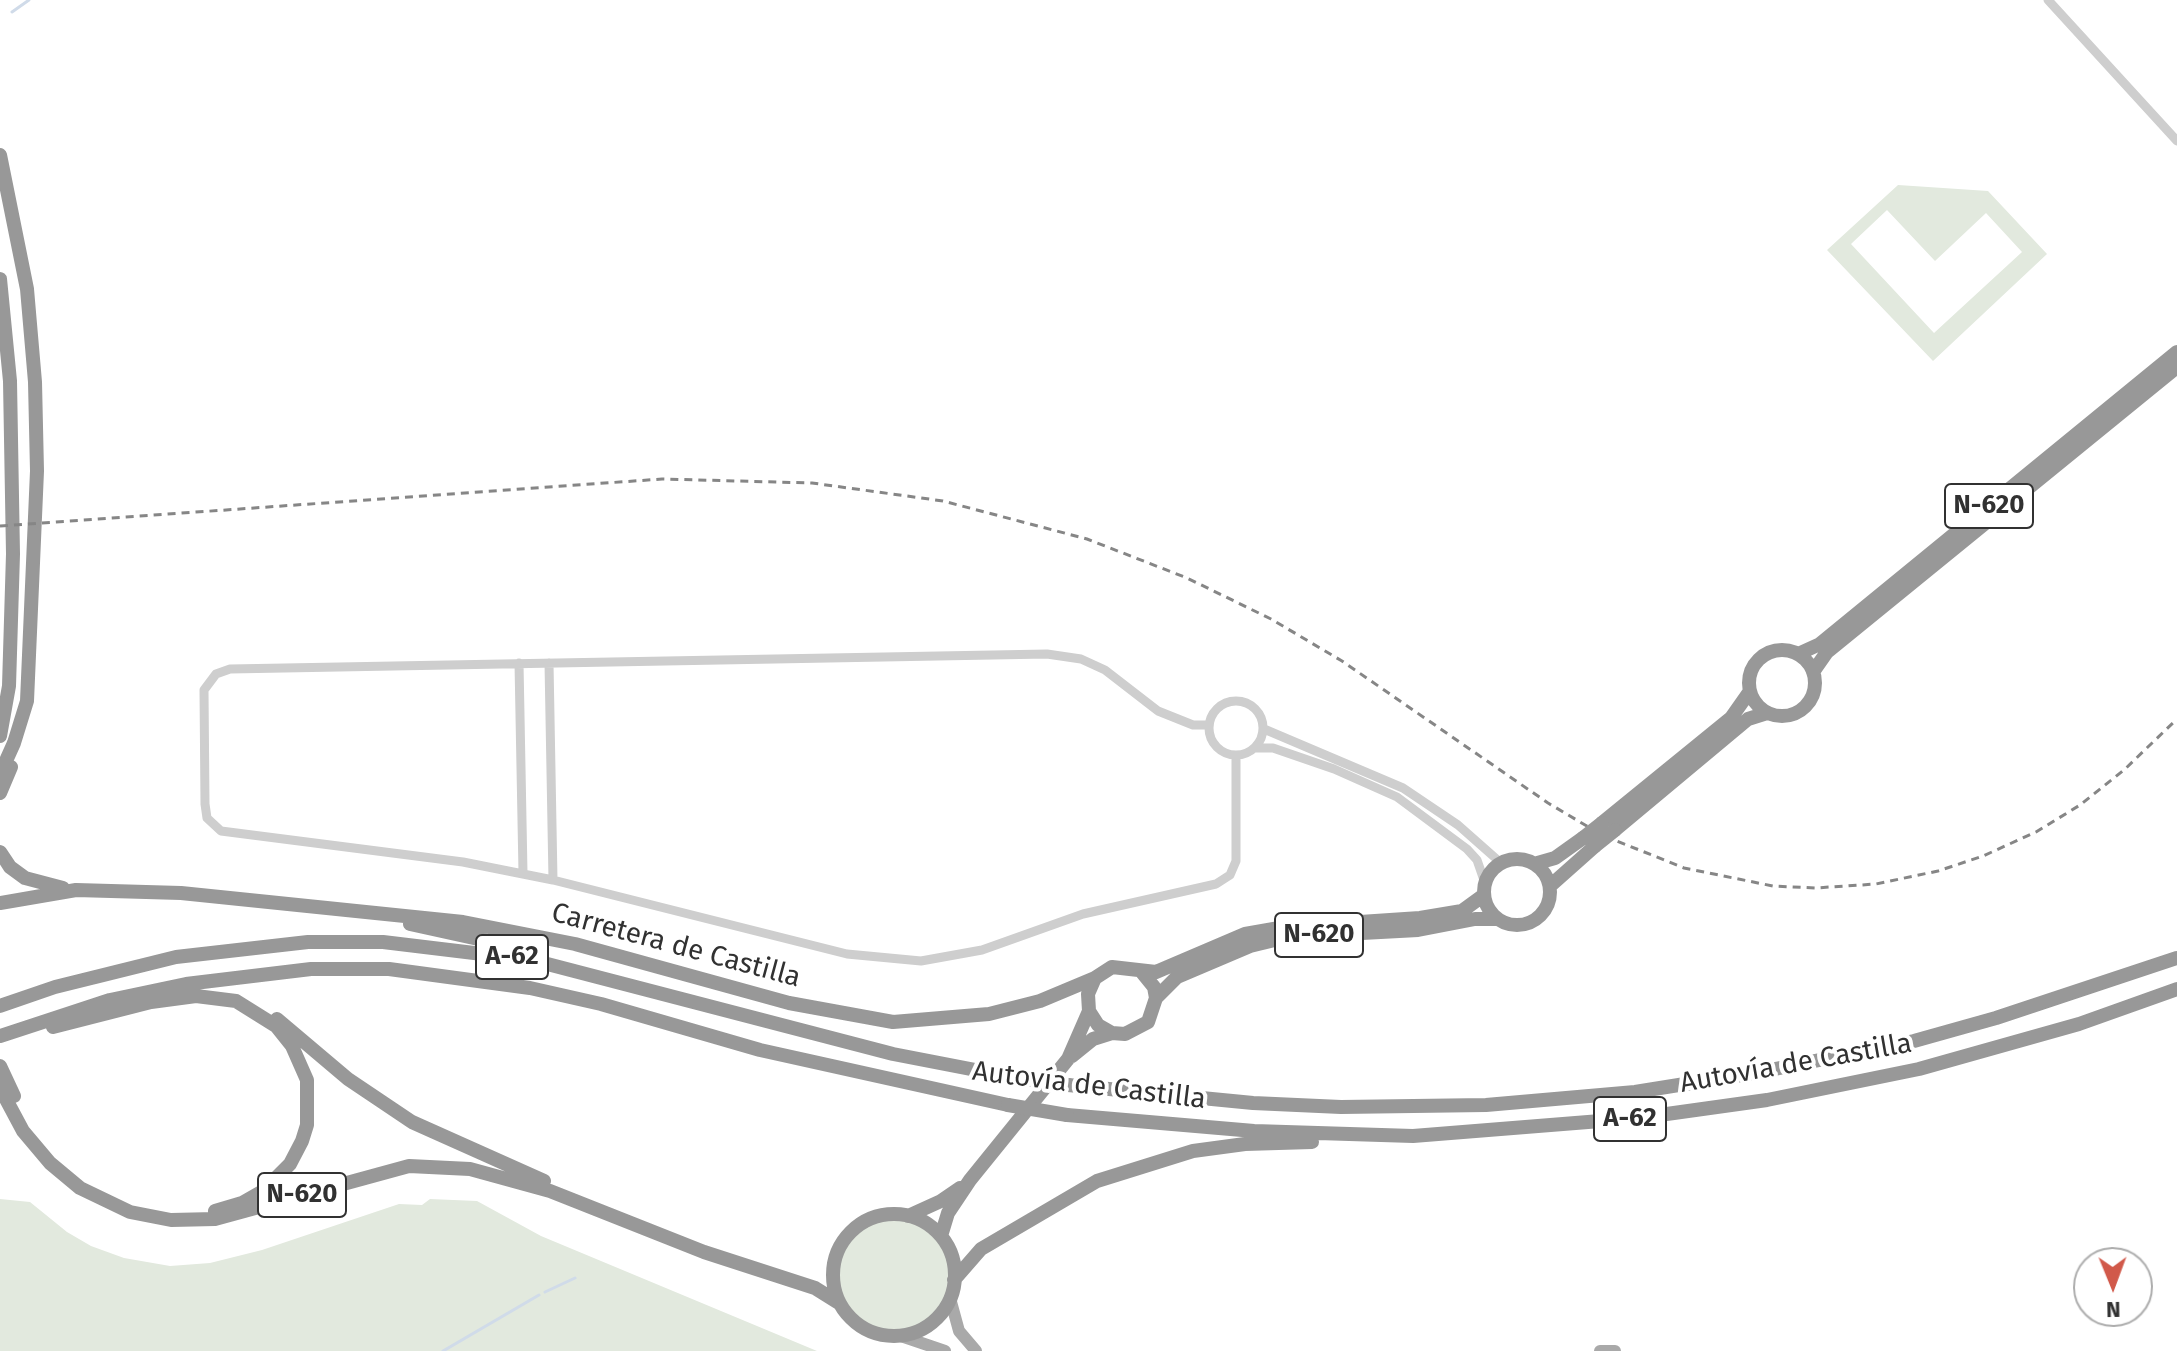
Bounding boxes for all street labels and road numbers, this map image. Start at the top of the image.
road number: N-620 [1945,484,2033,528]
street label: Carretera de Castilla [548,897,804,995]
road number: N-620 [1275,913,1363,957]
road number: A-62 [476,935,548,979]
street label: Autovía de Castilla [1677,1027,1915,1101]
street label: Autovía de Castilla [970,1055,1208,1117]
road number: A-62 [1594,1097,1666,1141]
road number: N-620 [258,1173,346,1217]

